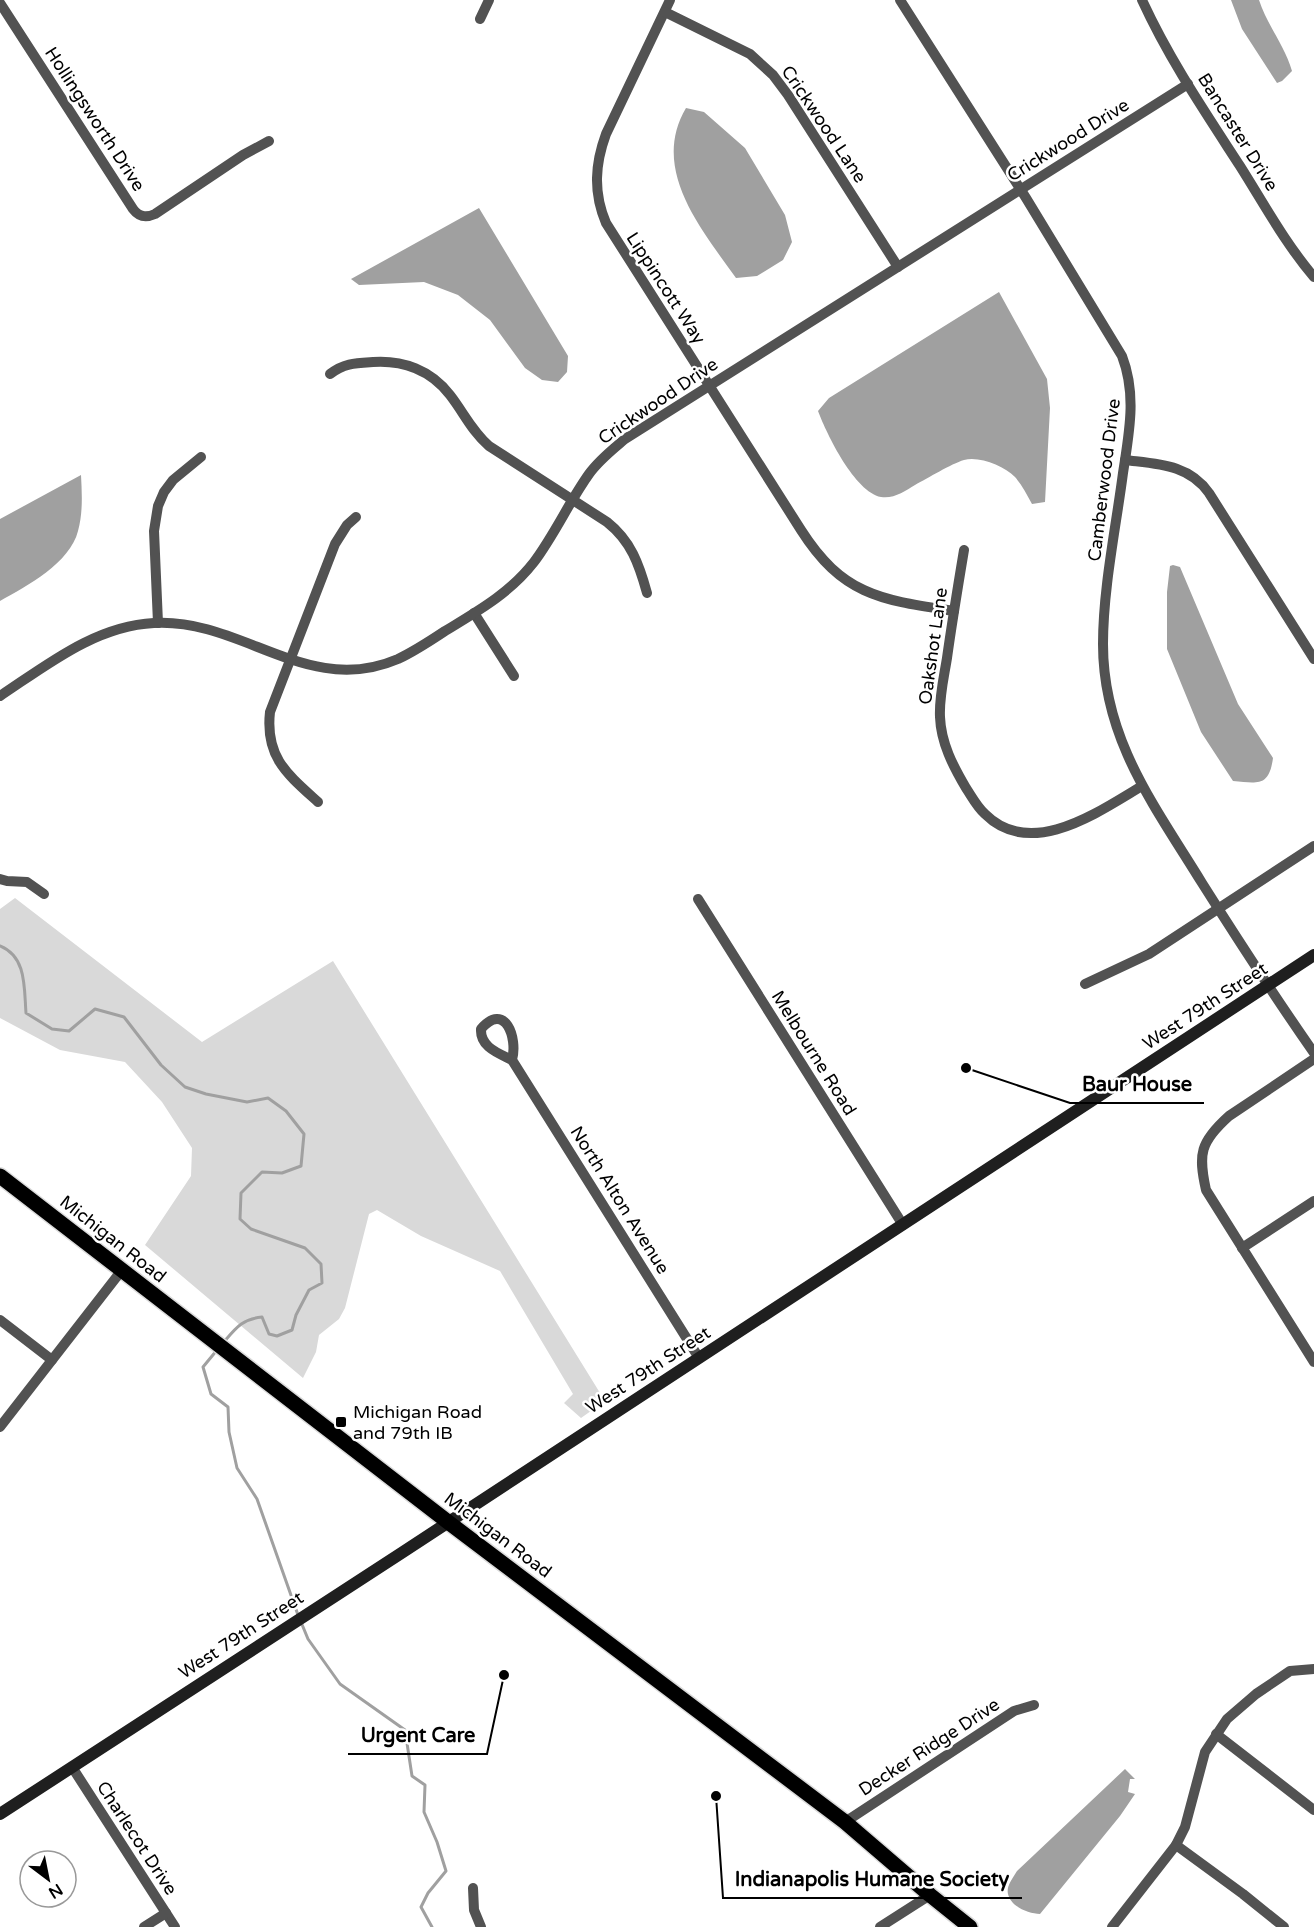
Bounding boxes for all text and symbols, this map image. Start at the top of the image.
street label: Hollingsworth Drive [40,43,150,195]
street label: Crickwood Lane [777,61,871,187]
street label: Bancaster Drive [1193,69,1283,195]
street label: Crickwood Drive [1003,94,1133,186]
street label: Lippincott Way [622,228,711,348]
street label: Crickwood Drive [594,353,722,449]
street label: Camberwood Drive [1083,397,1125,563]
street label: Oakshot Lane [914,586,952,706]
street label: West 79th Street [1139,957,1272,1055]
street label: Melbourne Road [767,987,861,1119]
callout: Baur House [1070,1065,1204,1103]
text: Baur House [1082,1073,1192,1097]
street label: North Alton Avenue [566,1122,674,1278]
street label: Michigan Road [55,1191,171,1287]
street label: West 79th Street [582,1321,715,1419]
place label: Michigan Road and 79th IB [353,1401,482,1444]
marker: Michigan Road and 79th IB [334,1415,348,1429]
street label: Michigan Road [440,1487,556,1583]
street label: West 79th Street [175,1586,308,1684]
street label: Decker Ridge Drive [854,1693,1004,1801]
callout: Urgent Care [348,1716,487,1754]
text: Urgent Care [361,1724,475,1748]
street label: Charlecot Drive [92,1777,182,1899]
north arrow [18,1849,78,1909]
callout: Indianapolis Humane Society [723,1860,1022,1898]
text: Indianapolis Humane Society [735,1868,1010,1892]
text: N [45,1879,66,1903]

